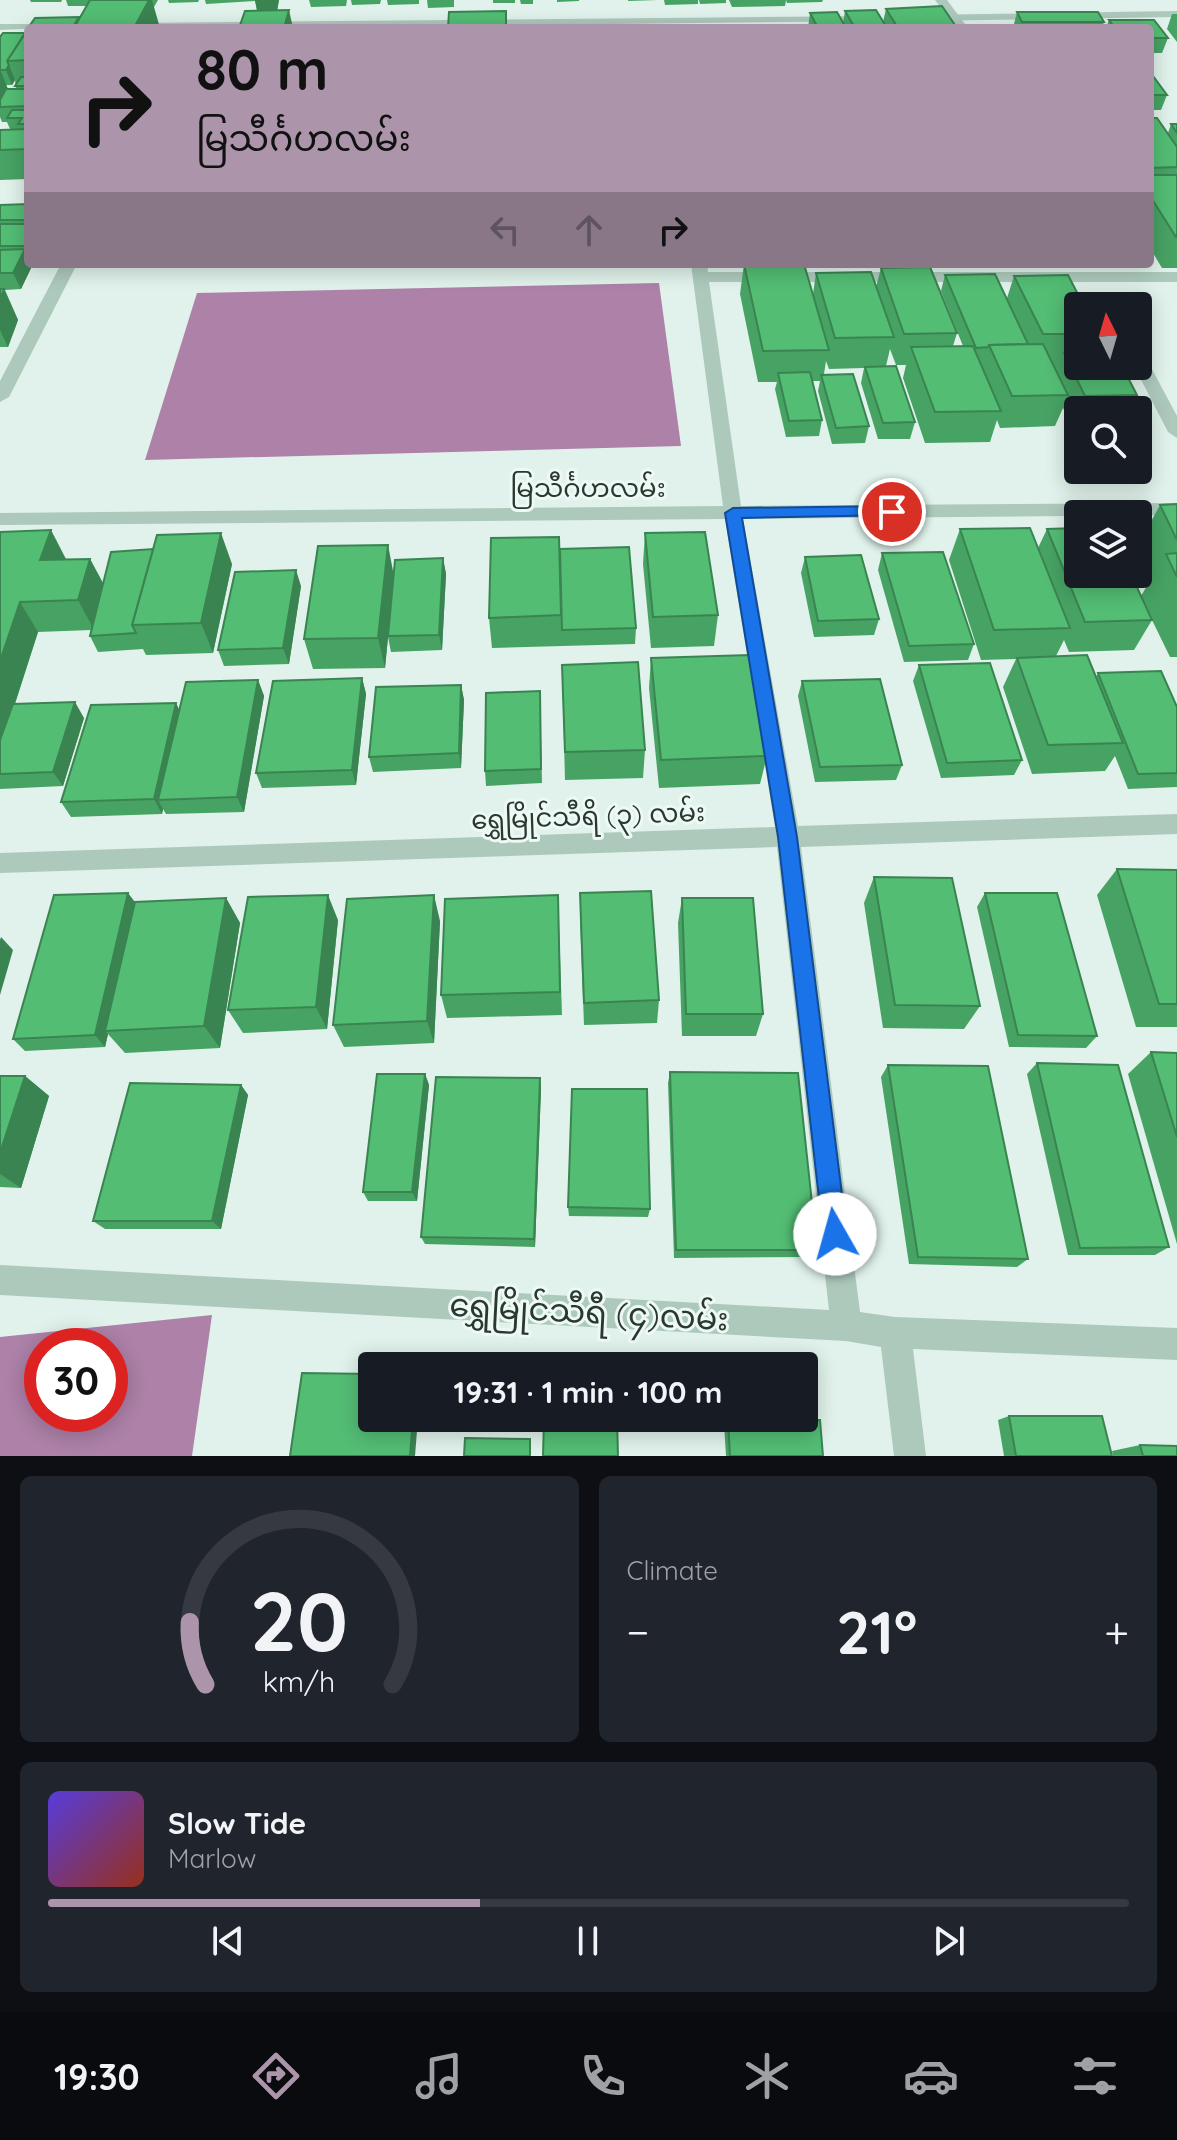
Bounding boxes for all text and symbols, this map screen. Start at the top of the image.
text: 80 m [196,34,328,104]
icon: right [64,56,168,160]
text: မြသီင်္ဂဟလမ်း [196,115,411,160]
icon: left [483,208,527,252]
icon: ahead [567,208,611,252]
icon: right [651,208,695,252]
north arrow [1064,292,1152,380]
map controls [1064,292,1152,588]
button: search [1064,396,1152,484]
street label: မြသီင်္ဂဟလမ်း [510,471,666,509]
pin [858,478,926,546]
icon: arrive [870,490,914,534]
button: layers [1064,500,1152,588]
street label: ရွှေမြိုင်သီရိ (၃) လမ်း [470,795,706,841]
position arrow [793,1192,877,1276]
street label: ရွှေမြိုင်သီရီ (၄)လမ်း [448,1282,730,1345]
speed limit sign: 30 [24,1328,128,1432]
text: 19:31 · 1 min · 100 m [454,1373,722,1411]
text: Climate [627,1554,718,1587]
text: 20 [250,1568,348,1672]
text: 21° [836,1594,917,1669]
text: − [627,1604,649,1659]
text: + [1104,1604,1129,1659]
text: km/h [263,1663,336,1699]
text: Slow Tide [168,1804,306,1842]
text: Marlow [168,1842,256,1875]
icon: previous [206,1919,250,1963]
icon: pause [566,1919,610,1963]
icon: next [927,1919,971,1963]
icon: directions [248,2048,304,2104]
icon: music [411,2048,467,2104]
icon: phone [575,2048,631,2104]
icon: climate [739,2048,795,2104]
icon: car [903,2048,959,2104]
icon: filters [1067,2048,1123,2104]
text: 19:30 [54,2054,140,2099]

